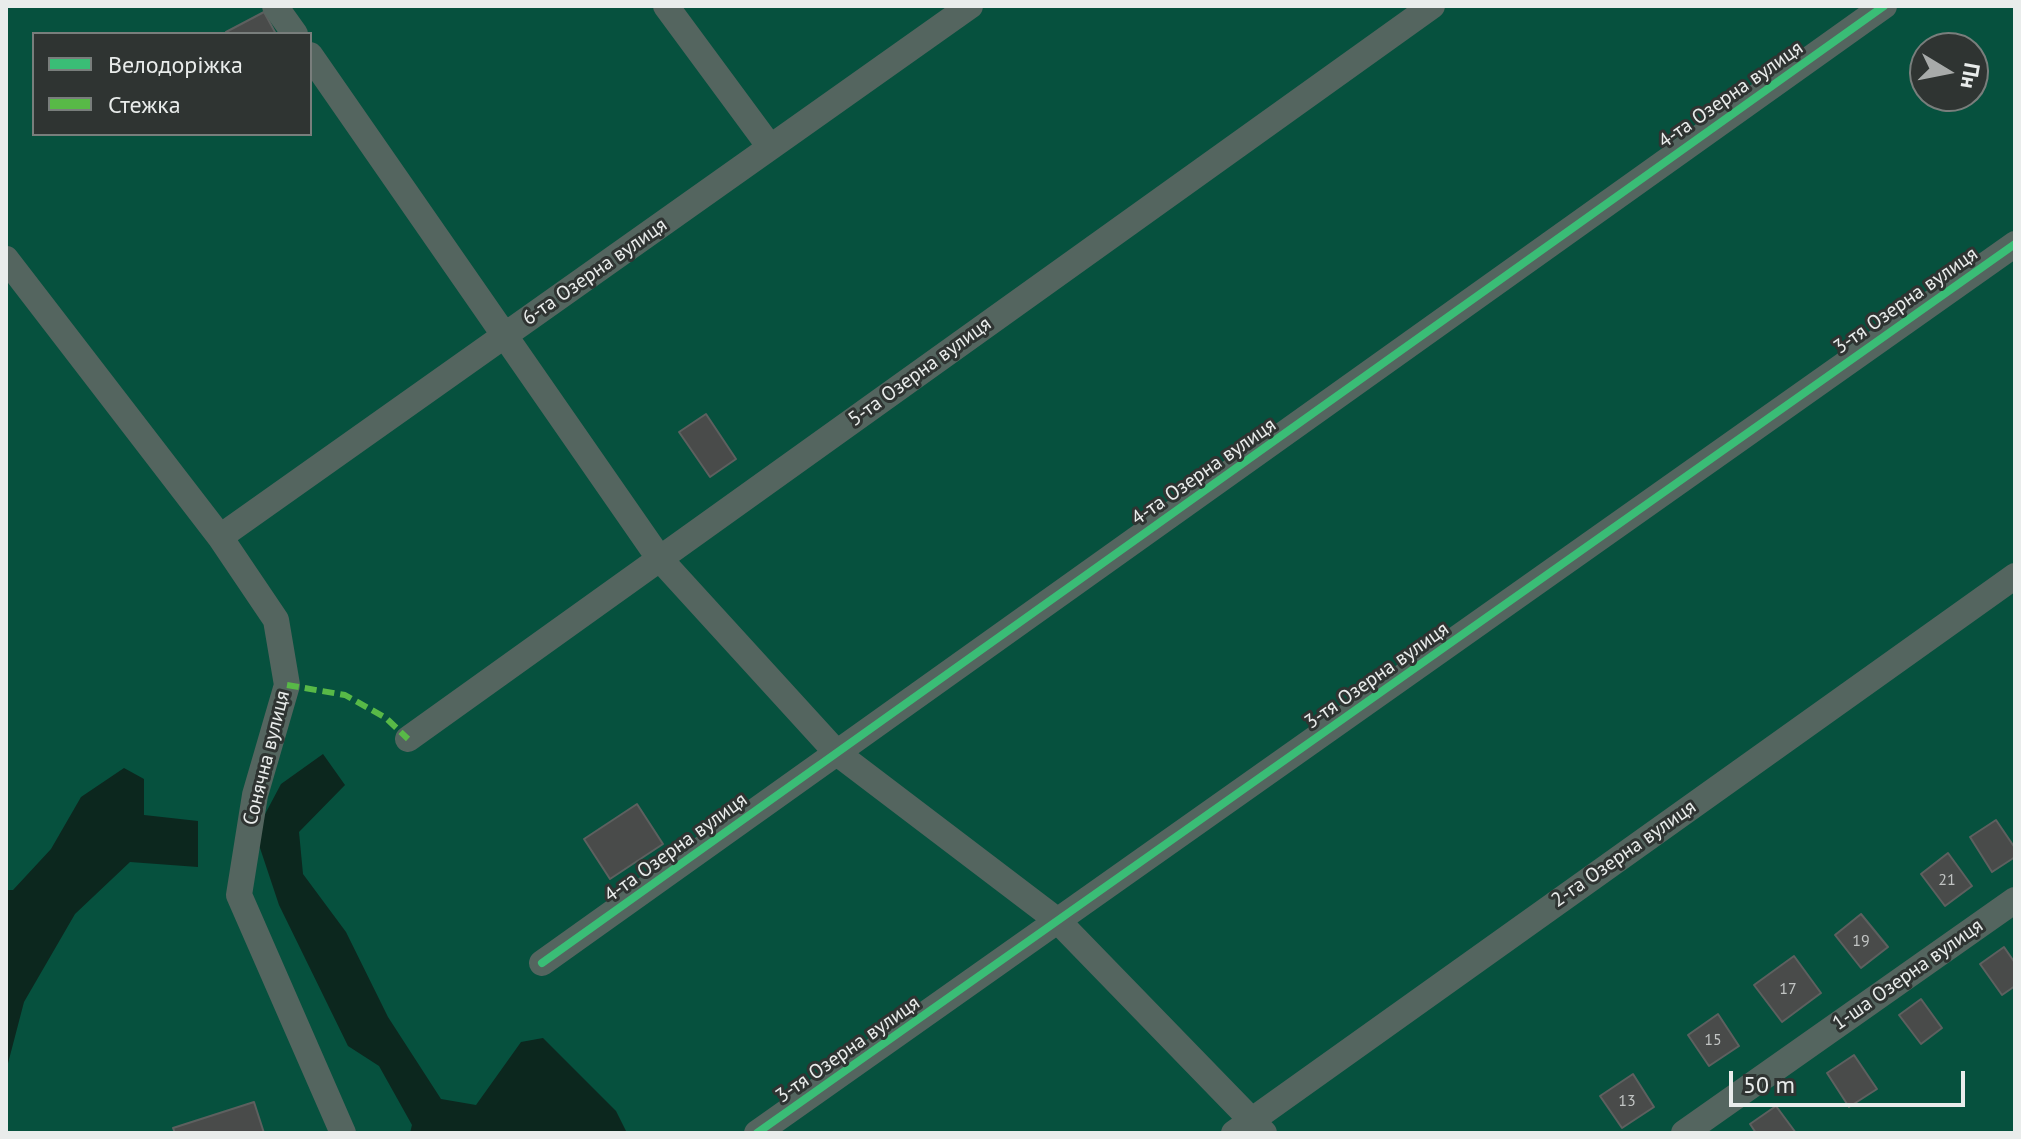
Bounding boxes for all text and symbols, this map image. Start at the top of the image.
legend [32,32,312,136]
north arrow [1909,32,1989,112]
street label: 4-та Озерна вулиця [1654,36,1808,154]
text: Велодоріжка [108,49,243,80]
text: Пн [1955,61,1987,91]
text: Стежка [108,89,181,120]
street label: 6-та Озерна вулиця [518,213,672,331]
street label: 3-тя Озерна вулиця [1829,242,1983,360]
street label: 5-та Озерна вулиця [844,312,996,432]
street label: 4-та Озерна вулиця [1127,413,1281,531]
street label: 3-тя Озерна вулиця [1300,617,1454,735]
street label: Сонячна вулиця [239,688,295,828]
street label: 4-та Озерна вулиця [600,788,752,908]
street label: 2-га Озерна вулиця [1547,795,1701,913]
house number: 21 [1938,870,1956,890]
street label: 1-ша Озерна вулиця [1828,914,1988,1036]
house number: 19 [1852,931,1870,951]
house number: 17 [1779,979,1797,999]
street label: 3-тя Озерна вулиця [771,991,925,1109]
house number: 15 [1704,1030,1722,1050]
scale bar [1733,1055,1969,1105]
text: 50 m [1743,1069,1795,1100]
house number: 13 [1618,1091,1636,1111]

